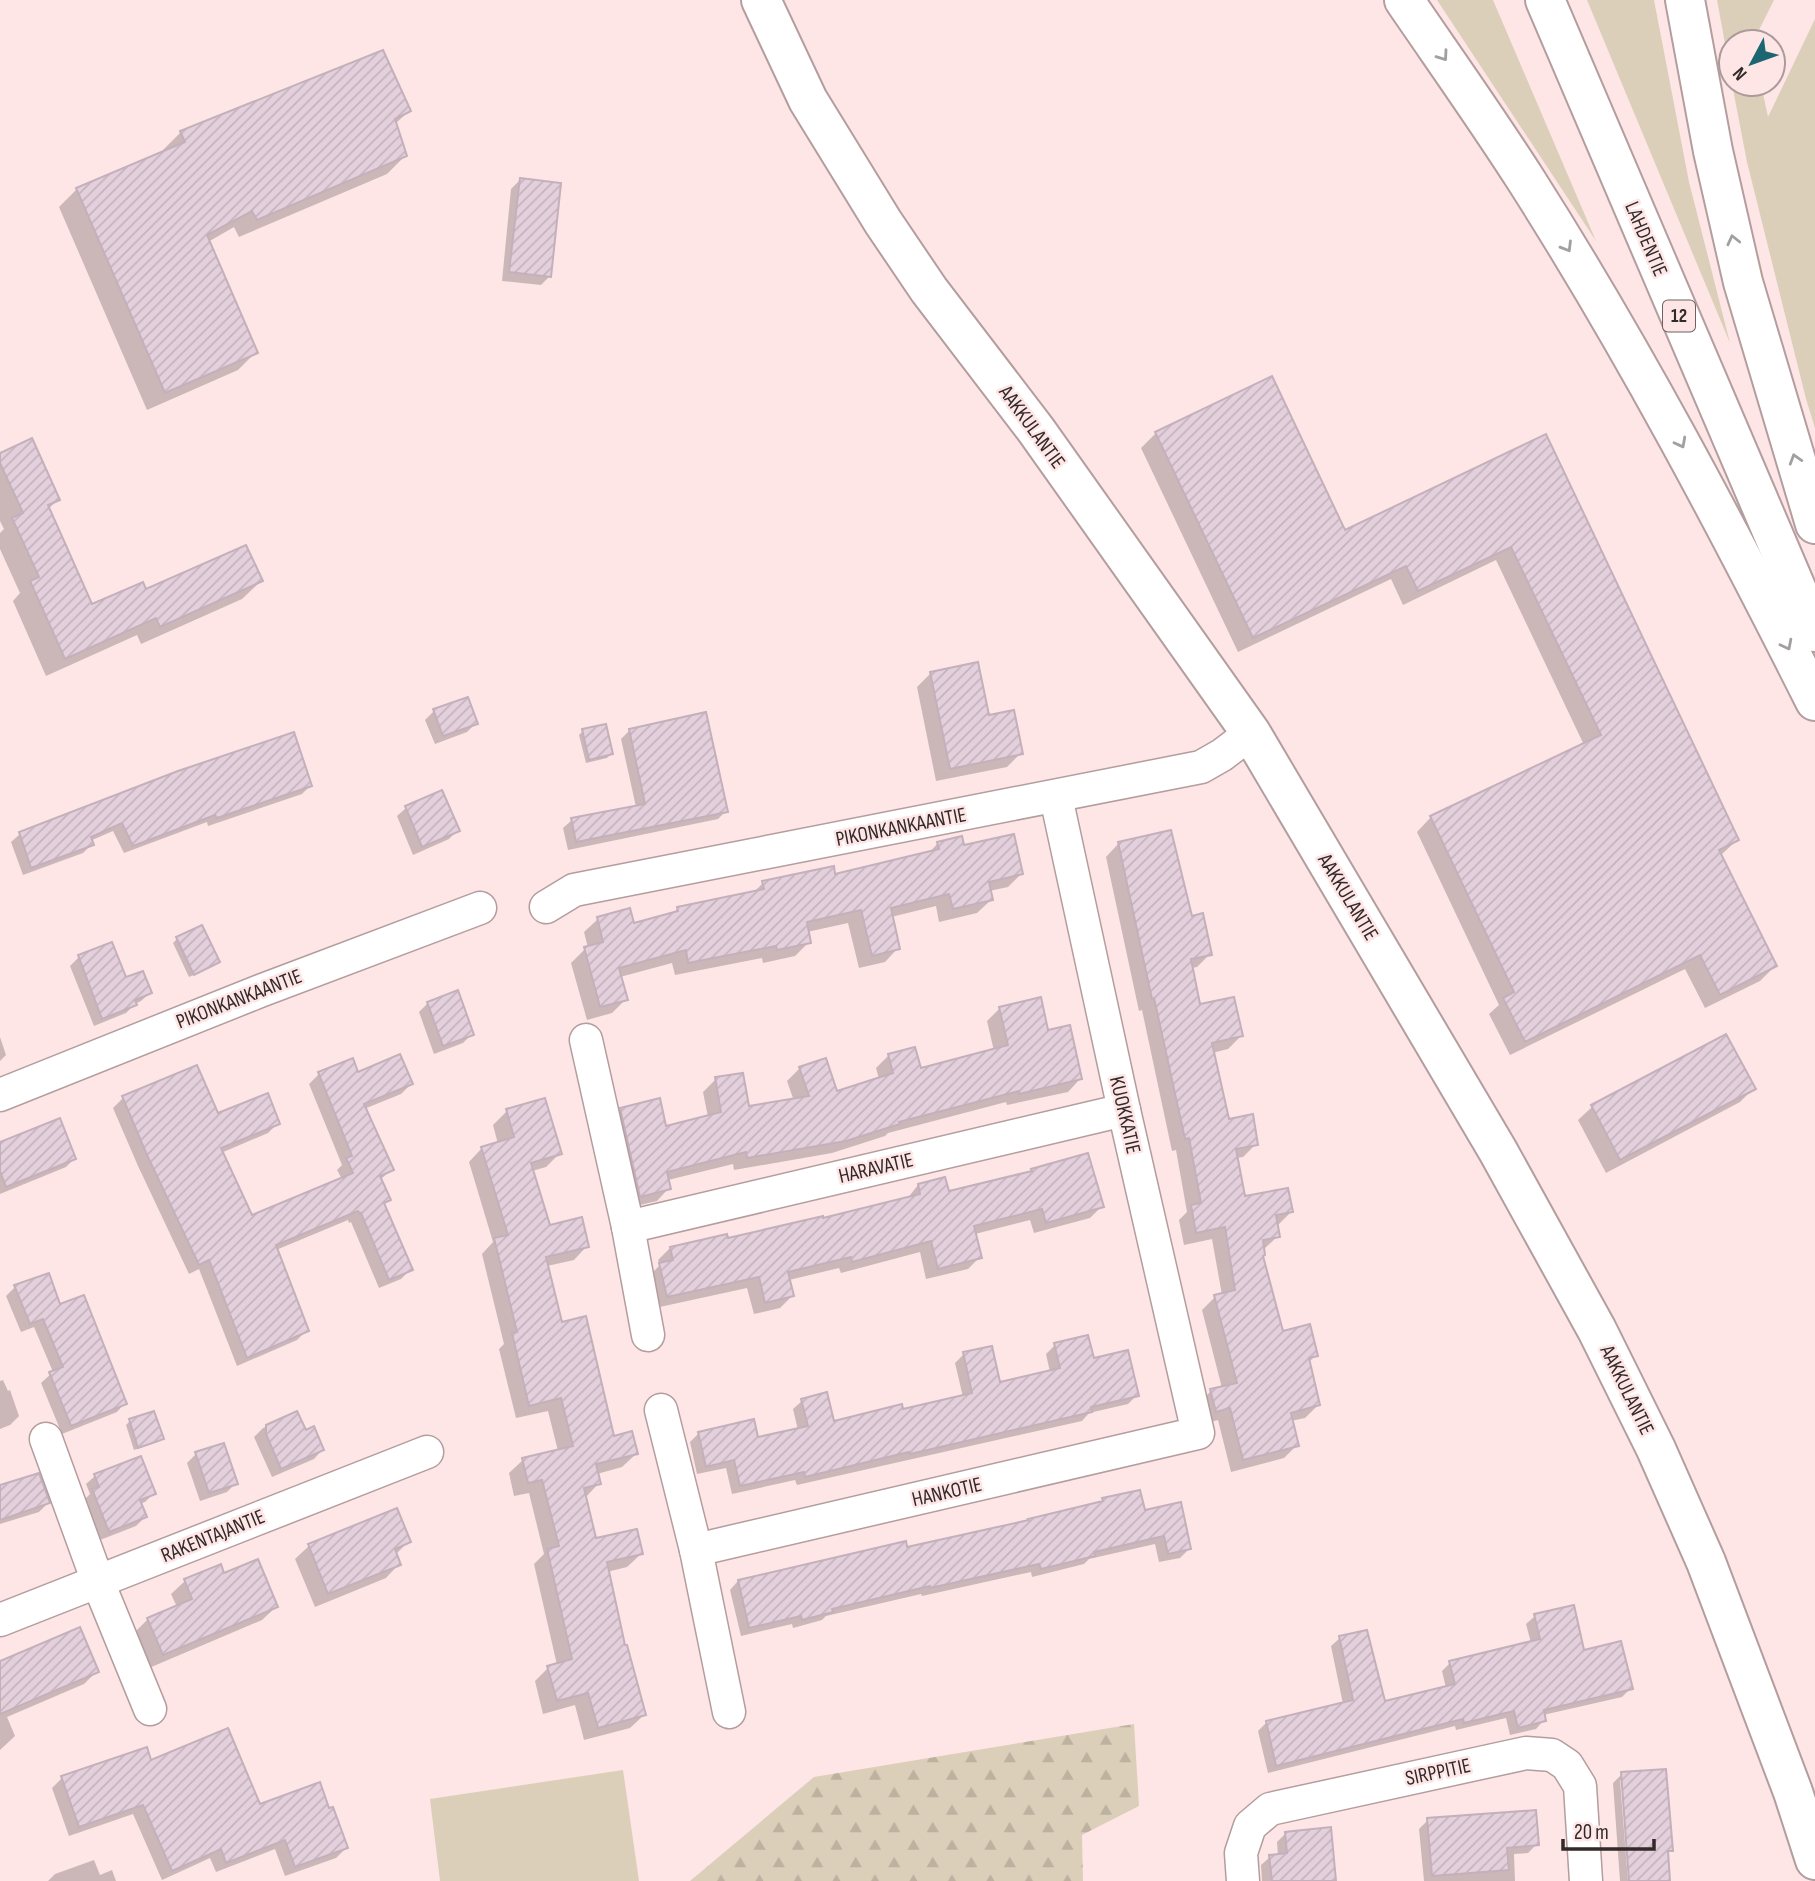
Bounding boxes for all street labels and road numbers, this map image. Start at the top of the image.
street label: LAHDENTIE [1619,198,1673,280]
road number: 12 [1663,300,1695,332]
street label: AAKKULANTIE [993,380,1071,473]
street label: PIKONKANKAANTIE [834,802,968,852]
street label: AAKKULANTIE [1312,848,1384,945]
street label: PIKONKANKAANTIE [173,964,305,1034]
street label: KUOKKATIE [1104,1074,1146,1156]
street label: HARAVATIE [836,1147,916,1189]
street label: AAKKULANTIE [1594,1340,1659,1439]
street label: HANKOTIE [910,1472,984,1512]
street label: RAKENTAJANTIE [157,1504,269,1568]
street label: SIRPPITIE [1403,1753,1473,1791]

